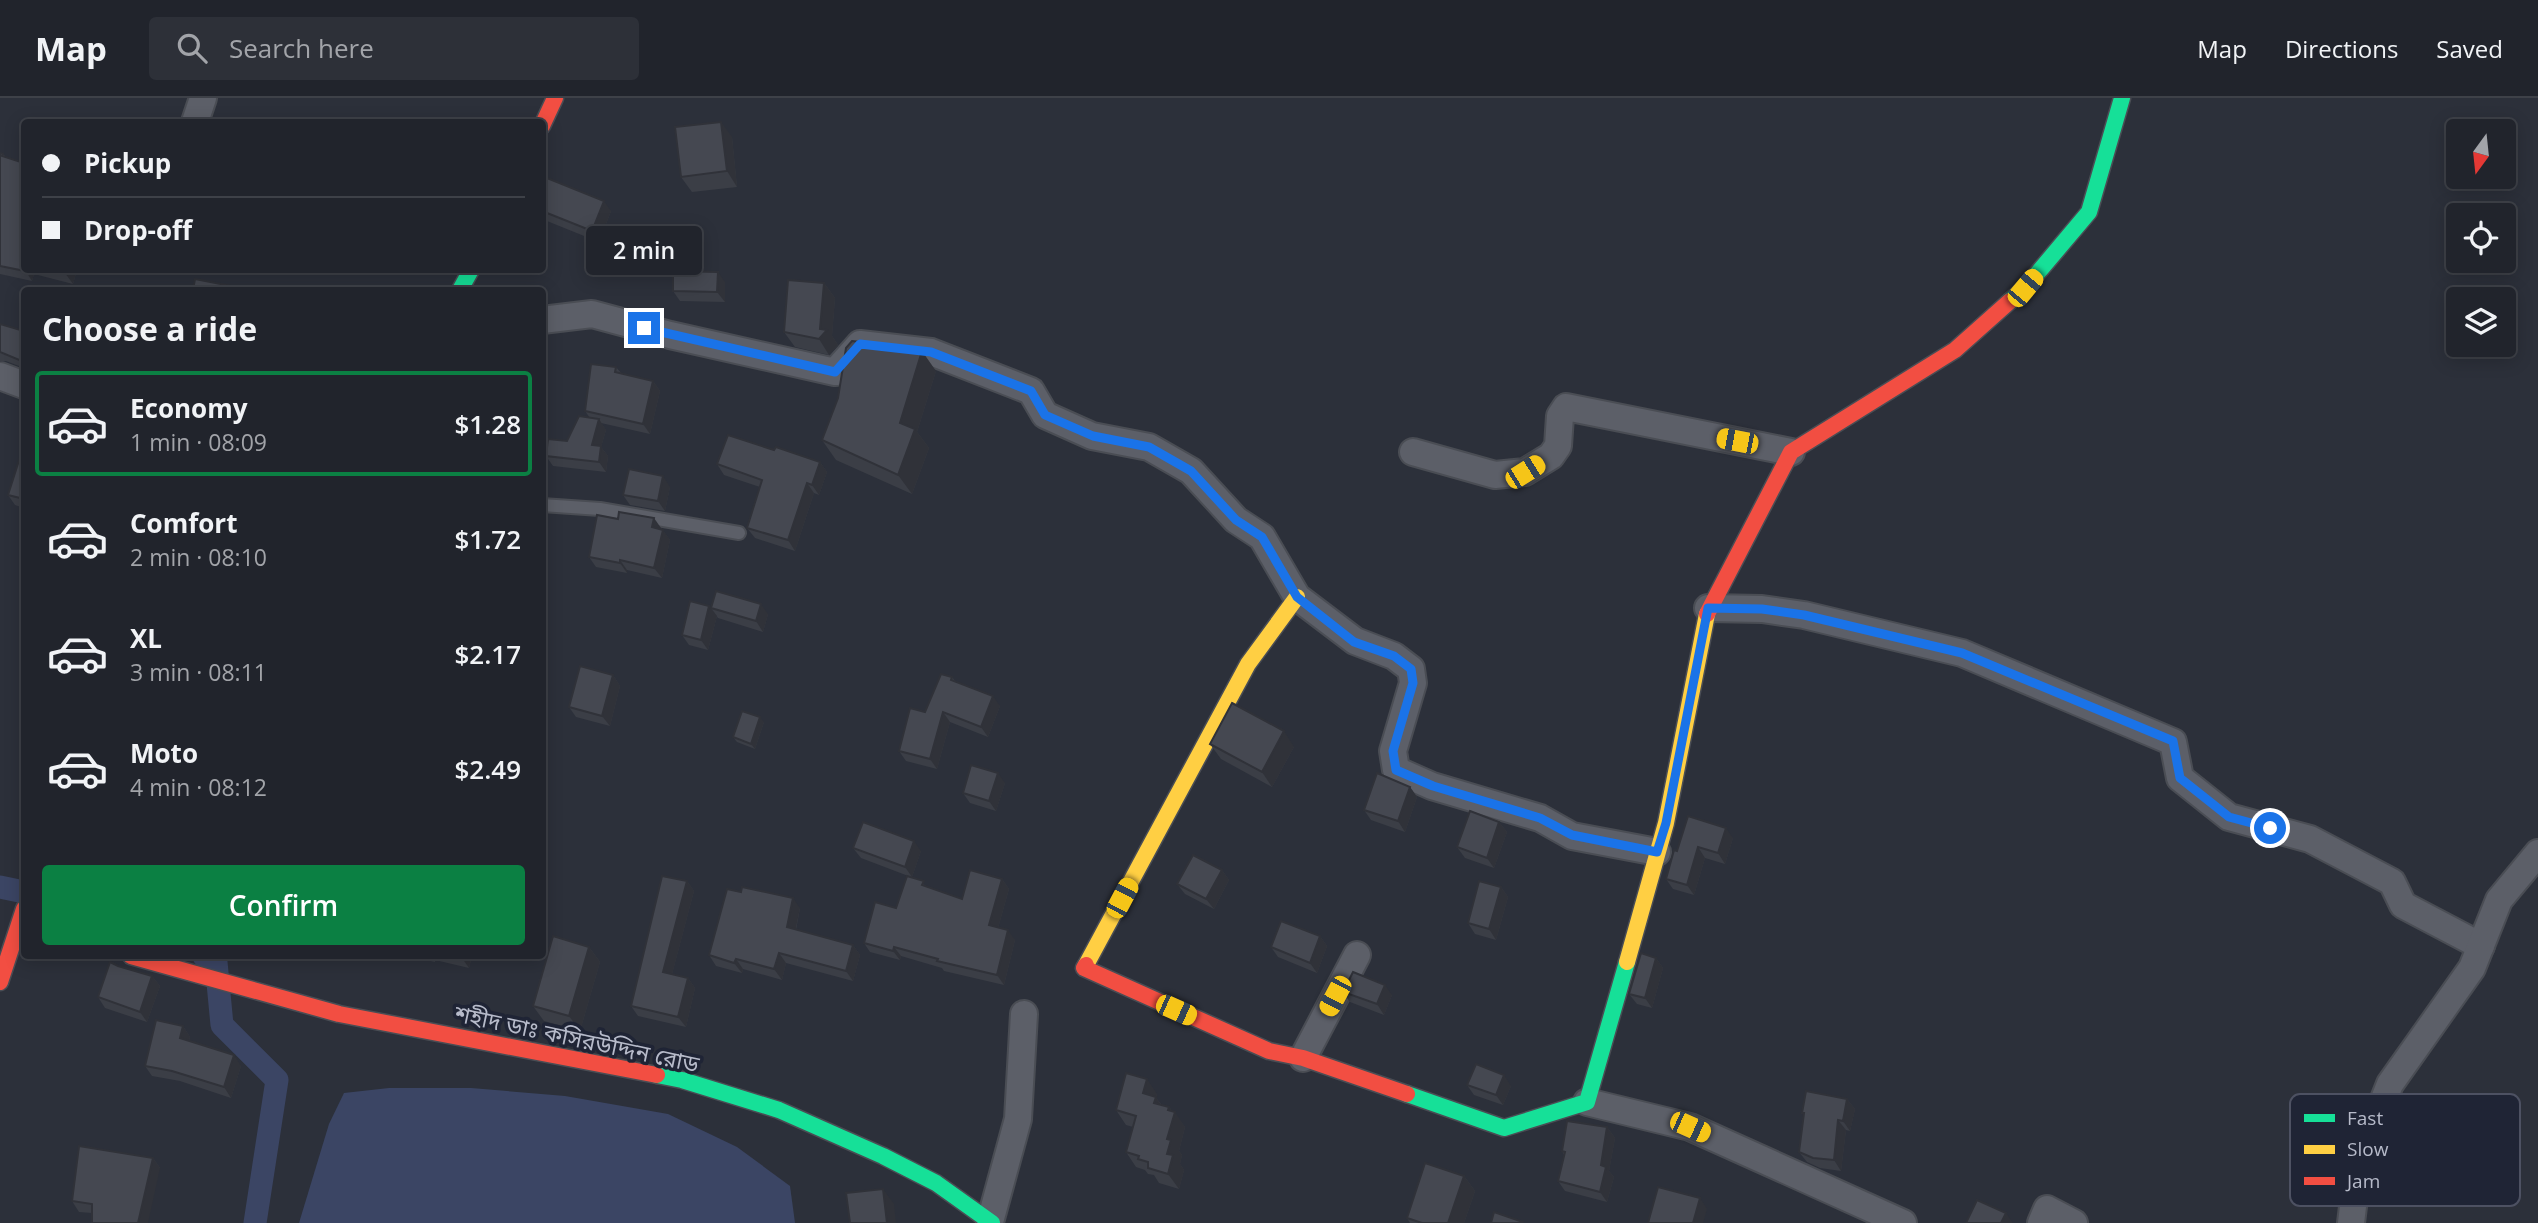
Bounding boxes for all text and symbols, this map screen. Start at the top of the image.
search box [149,17,639,80]
text: Map [35,26,107,71]
icon: search [173,29,211,67]
text: Search here [229,30,374,66]
text: Map [2197,32,2247,65]
text: Directions [2285,32,2398,65]
text: Saved [2436,32,2503,65]
north arrow [2446,119,2516,189]
map controls [2446,119,2516,357]
text: Pickup [84,145,171,181]
button: locate [2446,203,2516,273]
text: Drop-off [84,212,192,248]
callout: 2 min [586,226,702,275]
text: 2 min [613,234,675,266]
car [2004,265,2047,311]
button: layers [2446,287,2516,357]
text: Choose a ride [42,307,257,350]
route end [628,312,660,344]
text: Economy [130,390,248,426]
icon: car [46,392,109,455]
text: $1.28 [454,406,521,442]
text: 1 min · 08:09 [130,426,267,458]
car [1715,427,1760,455]
car [1502,452,1549,492]
text: Comfort [130,505,237,541]
icon: car [46,507,109,570]
text: $1.72 [454,521,521,557]
text: 2 min · 08:10 [130,541,267,573]
text: XL [130,620,162,656]
icon: car [46,622,109,685]
text: $2.17 [454,636,521,672]
text: 3 min · 08:11 [130,656,267,688]
text: Moto [130,735,198,771]
icon: car [46,737,109,800]
text: $2.49 [454,751,521,787]
text: 4 min · 08:12 [130,771,267,803]
route start [2254,812,2286,844]
button: Confirm [42,865,525,945]
car [1103,875,1142,921]
car [1316,973,1355,1019]
car [1153,992,1200,1028]
street label: শহীদ ডাঃ কসিরউদ্দিন রোড [451,996,703,1080]
legend [2290,1094,2520,1206]
text: Fast [2347,1105,2383,1131]
car [1667,1109,1714,1145]
text: Slow [2347,1136,2389,1162]
text: Jam [2345,1168,2380,1194]

